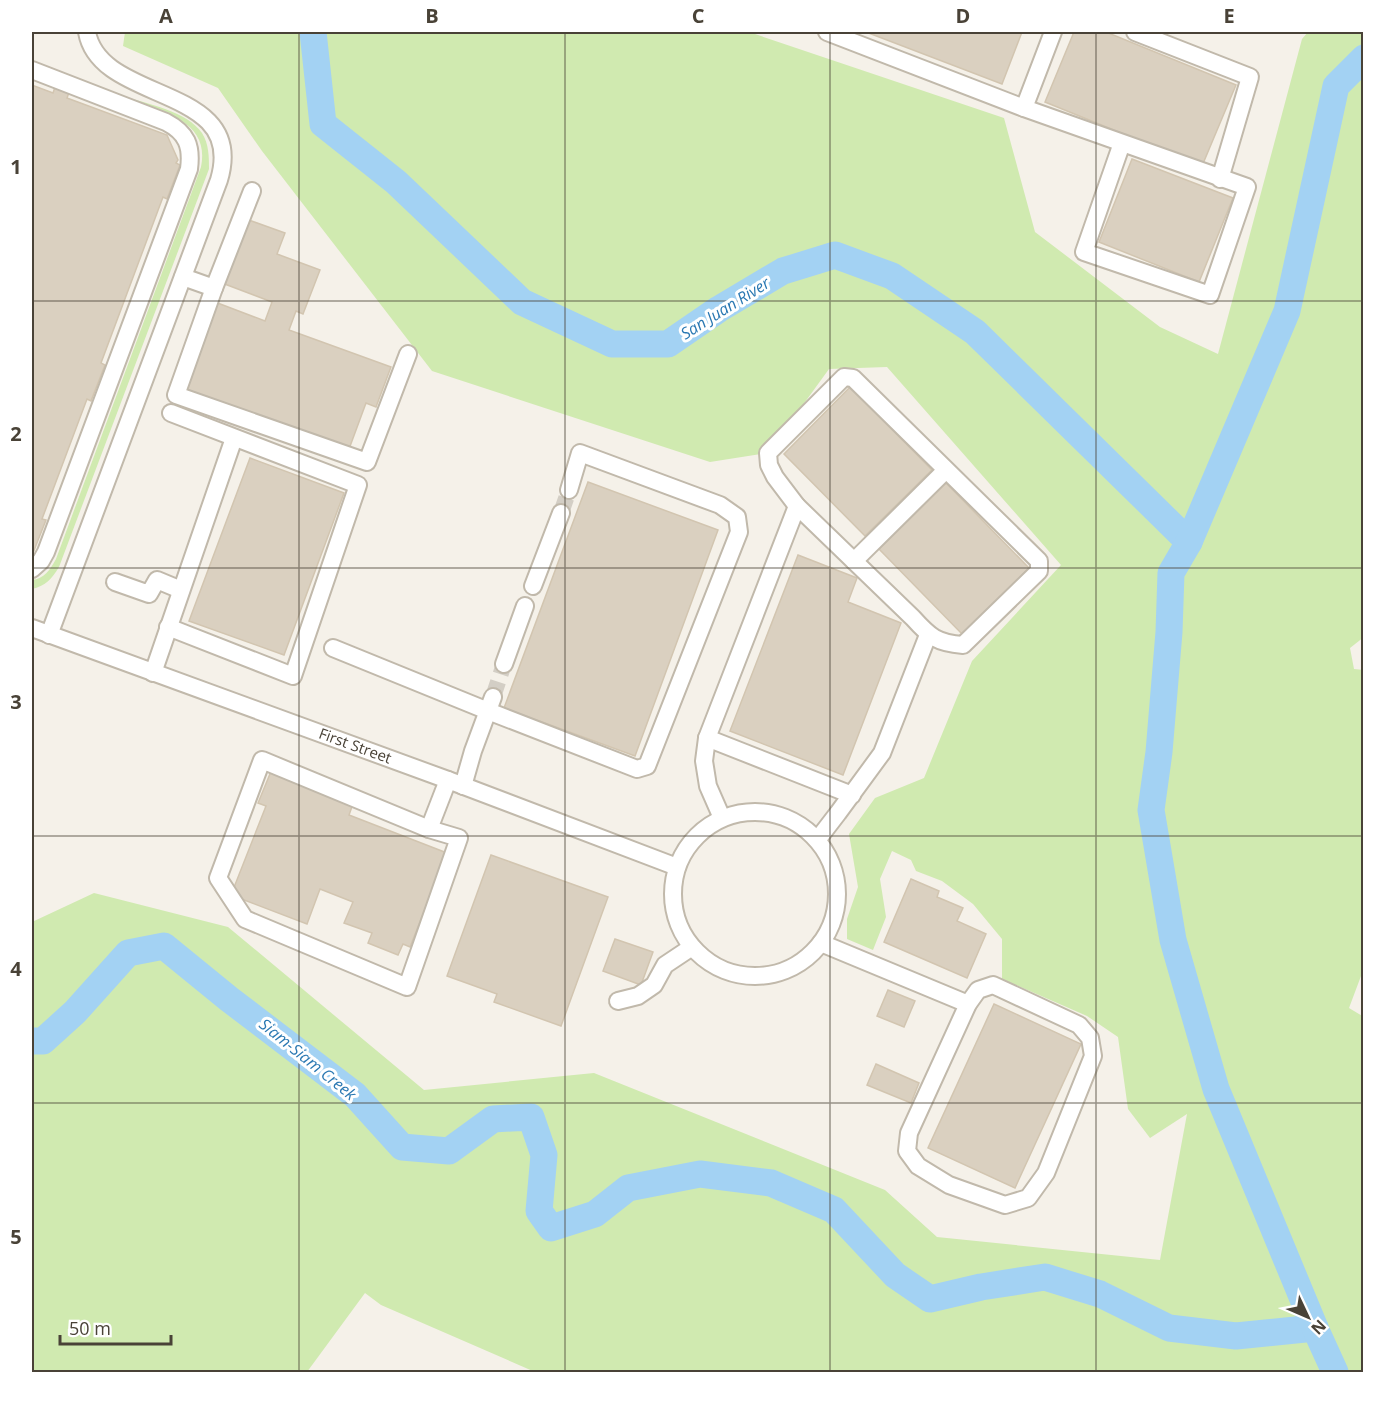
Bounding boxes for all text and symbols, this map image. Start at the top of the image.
text: A [159,2,173,29]
text: B [425,2,439,29]
text: C [692,2,705,29]
text: D [956,2,970,29]
text: E [1223,2,1235,29]
text: 1 [10,153,22,180]
water label: San Juan River [676,271,774,344]
text: 2 [10,420,22,447]
text: 3 [10,688,22,715]
street label: First Street [316,723,395,768]
text: 4 [10,955,22,982]
water label: Siam-Siam Creek [255,1013,362,1106]
text: 5 [10,1223,22,1250]
north arrow [1278,1287,1338,1347]
scale bar [60,1308,171,1346]
text: N [1306,1315,1331,1340]
text: 50 m [69,1316,111,1340]

